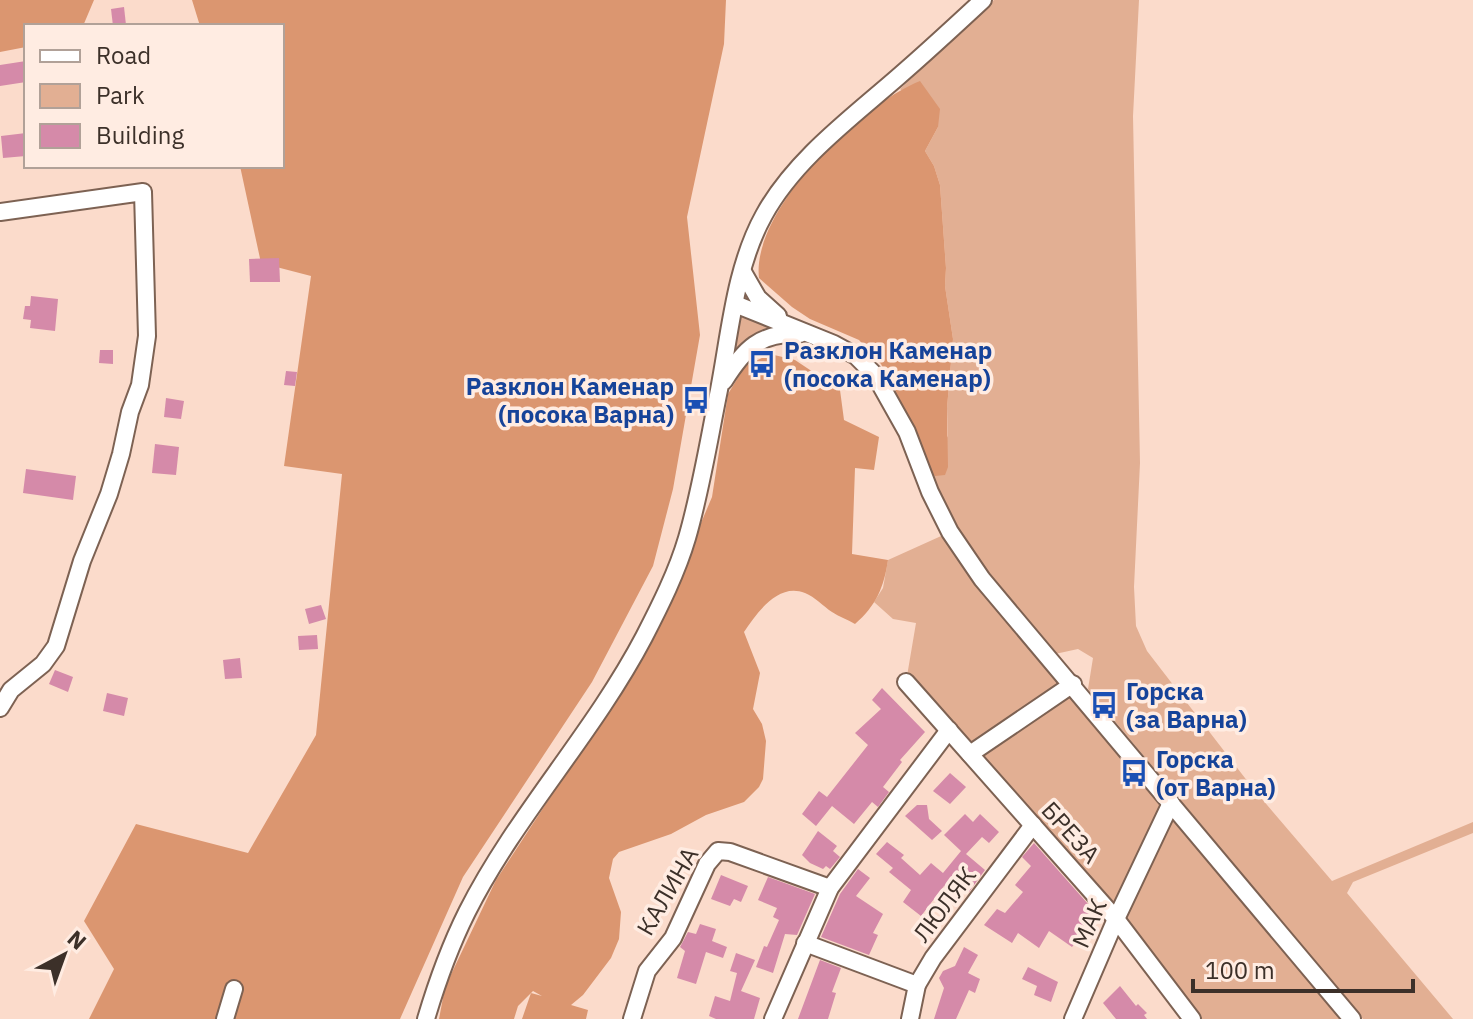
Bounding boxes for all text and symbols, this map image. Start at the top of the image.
legend [24,24,284,168]
text: Road [96,39,151,71]
text: Park [96,79,145,111]
text: Building [96,119,184,151]
place label: Разклон Каменар (посока Каменар) [784,334,992,394]
bus stop icon: Разклон Каменар (посока Каменар) [747,349,777,379]
place label: Разклон Каменар (посока Варна) [466,370,674,430]
bus stop icon: Разклон Каменар (посока Варна) [681,385,711,415]
place label: Горска (за Варна) [1126,675,1247,735]
bus stop icon: Горска (за Варна) [1089,690,1119,720]
place label: Горска (от Варна) [1156,743,1276,803]
bus stop icon: Горска (от Варна) [1119,758,1149,788]
street label: БРЕЗА [1035,794,1107,870]
street label: КАЛИНА [629,841,705,941]
street label: ЛЮЛЯК [905,860,983,948]
street label: МАК [1064,893,1114,953]
north arrow [24,915,104,995]
text: N [62,923,93,956]
scale bar [1193,943,1413,993]
text: 100 m [1205,954,1275,986]

